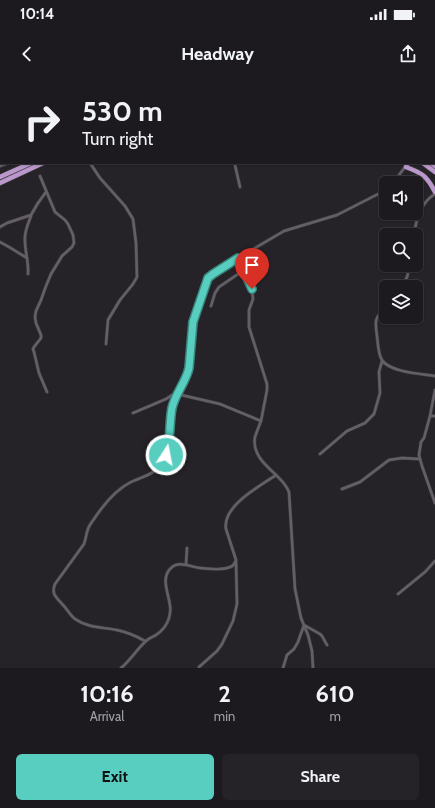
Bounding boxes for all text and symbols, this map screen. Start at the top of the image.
text: 10:14 [20,5,54,23]
icon: back [16,43,38,65]
text: Headway [181,43,254,65]
icon: share [397,43,419,65]
text: 530 m [82,94,163,128]
icon: right [16,96,68,148]
text: Turn right [82,128,153,150]
map controls [379,176,423,324]
button: sound [379,176,423,220]
button: search [379,228,423,272]
pin [235,248,269,289]
icon: arrive [241,254,263,276]
button: layers [379,280,423,324]
position arrow [145,434,187,476]
text: 10:16 [80,679,134,708]
text: 2 [218,679,231,708]
text: 610 [315,679,355,708]
text: Arrival [90,708,124,724]
text: min [214,708,235,724]
text: m [329,708,341,724]
button: Exit [16,754,214,800]
button: Share [222,754,419,800]

